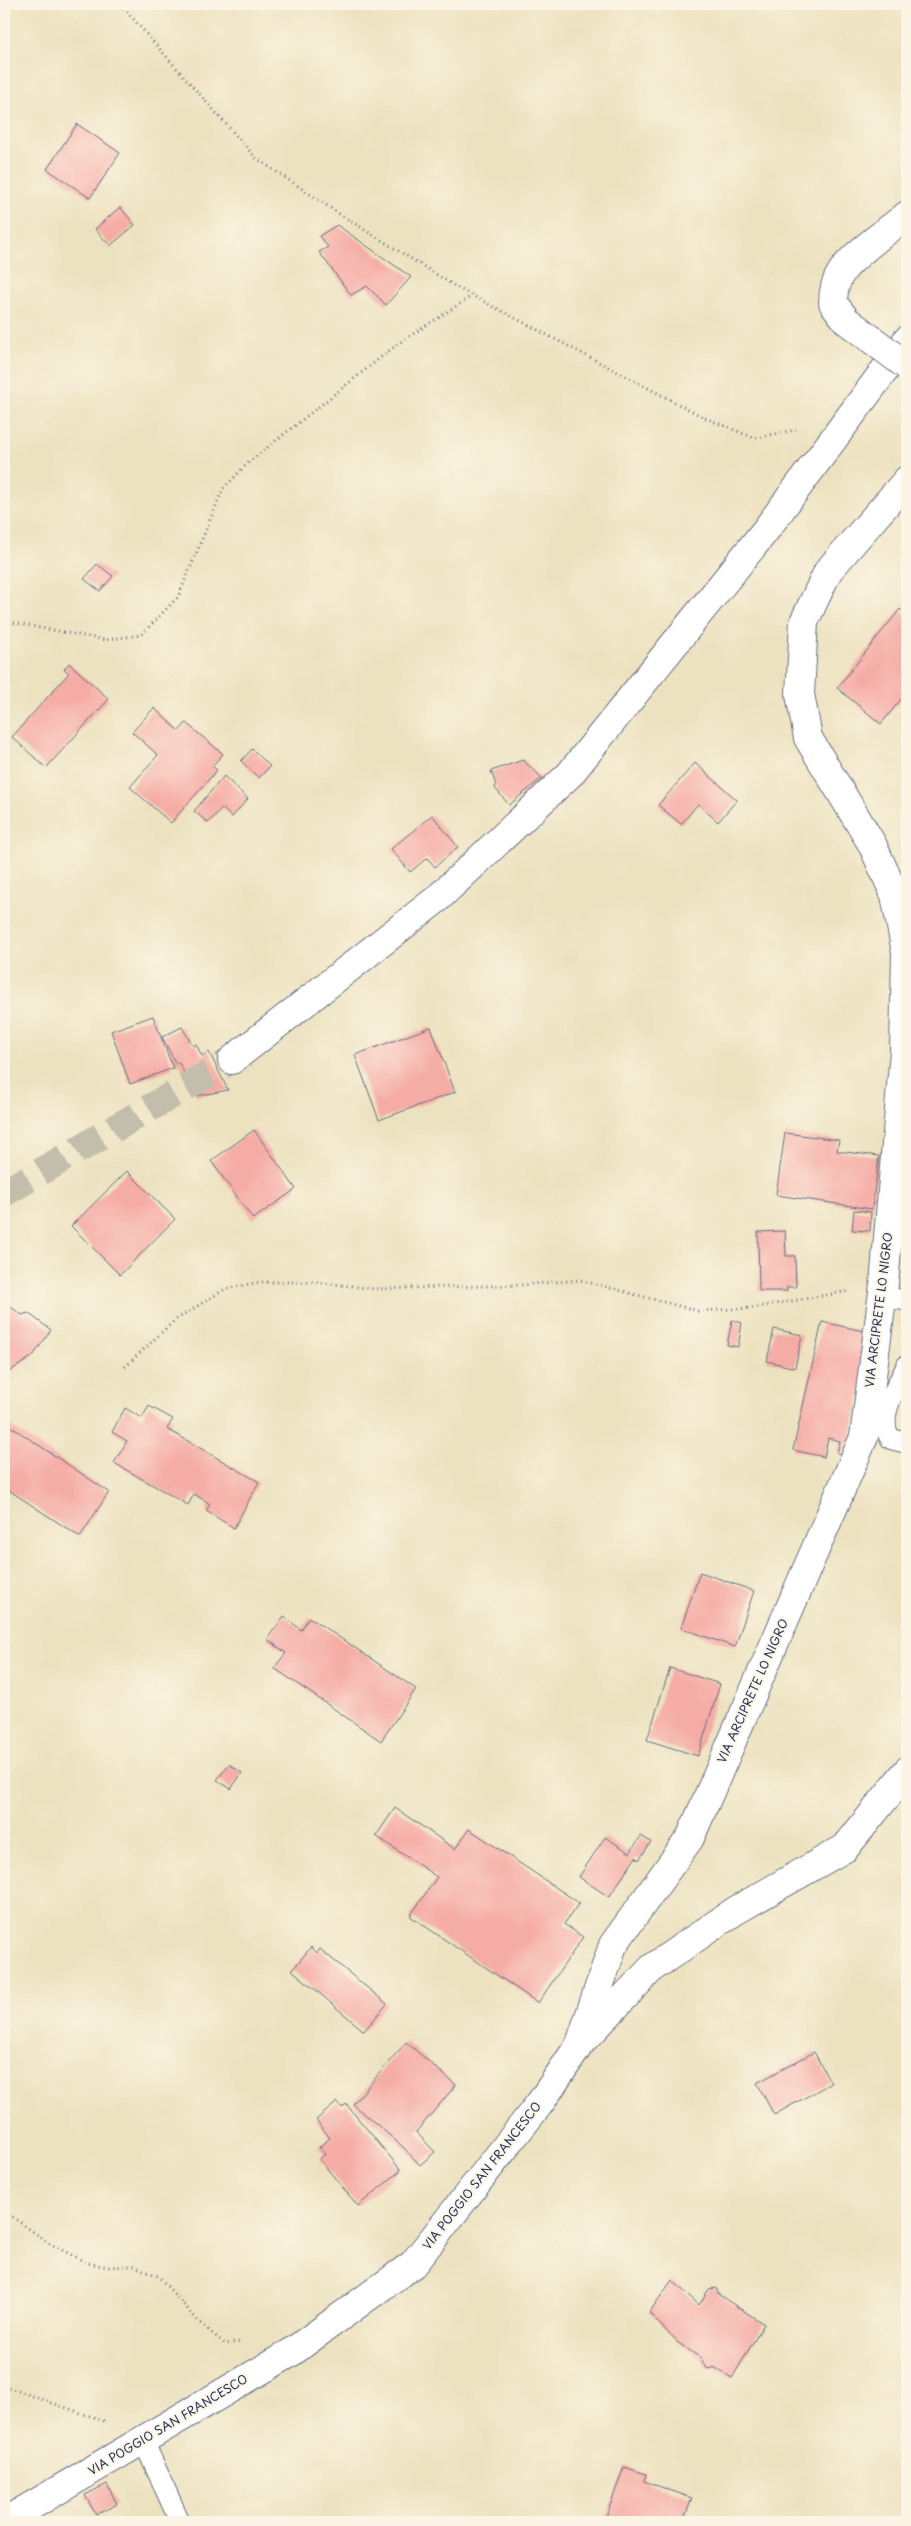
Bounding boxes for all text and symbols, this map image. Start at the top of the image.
street label: VIA ARCIPRETE LO NIGRO [860,1231,896,1389]
street label: VIA ARCIPRETE LO NIGRO [712,1615,792,1766]
street label: VIA POGGIO SAN FRANCESCO [418,2098,545,2253]
street label: VIA POGGIO SAN FRANCESCO [84,2369,251,2479]

